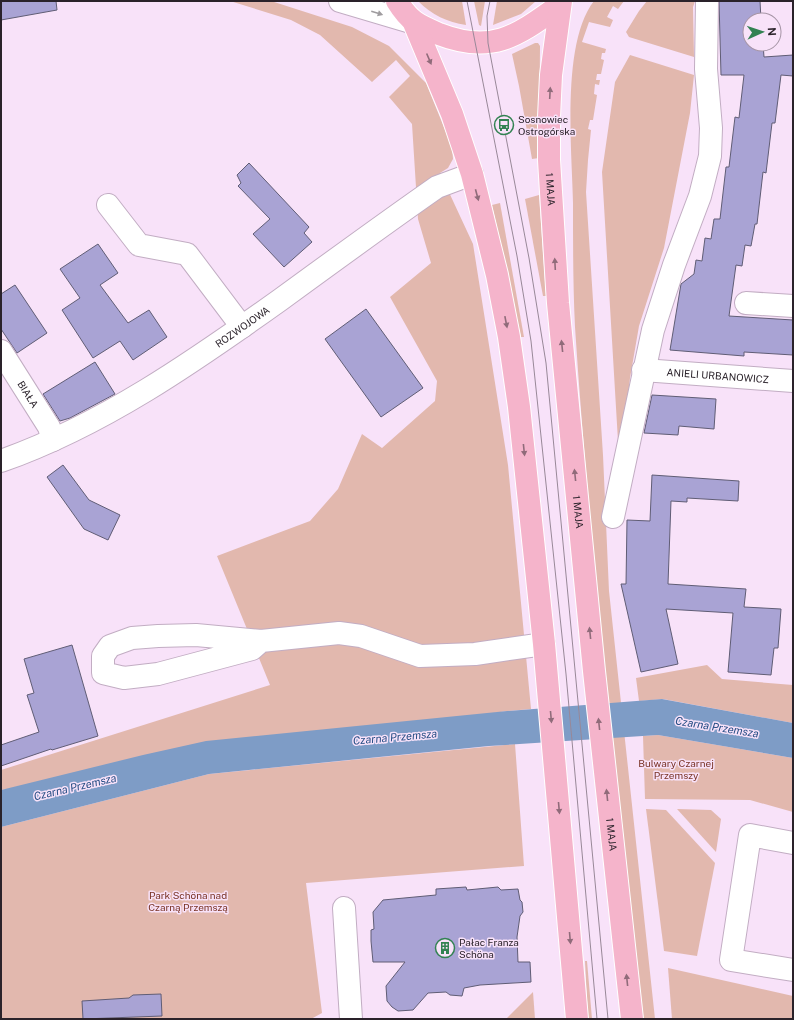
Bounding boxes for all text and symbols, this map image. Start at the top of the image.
one-way arrow [371,10,383,16]
north arrow [742,12,782,52]
text: N [766,27,778,36]
one-way arrow [427,54,433,66]
one-way arrow [547,86,553,99]
place label: Sosnowiec Ostrogórska [518,113,575,137]
bus stop icon: Sosnowiec Ostrogórska [493,114,515,136]
street label: 1 MAJA [544,172,558,206]
one-way arrow [474,189,480,201]
one-way arrow [552,258,559,270]
street label: ROZWOJOWA [213,303,272,350]
one-way arrow [503,315,509,328]
one-way arrow [559,340,565,352]
street label: ANIELI URBANOWICZ [666,366,769,385]
street label: BIAŁA [15,378,41,410]
one-way arrow [521,444,527,456]
one-way arrow [571,469,578,481]
street label: 1 MAJA [571,495,586,529]
one-way arrow [587,627,593,639]
one-way arrow [547,711,554,723]
water label: Czarna Przemsza [674,714,760,740]
one-way arrow [596,718,603,730]
water label: Czarna Przemsza [352,727,438,747]
park label: Bulwary Czarnej Przemszy [638,757,714,781]
water label: Czarna Przemsza [32,772,118,802]
one-way arrow [604,789,610,801]
one-way arrow [556,802,562,814]
street label: 1 MAJA [604,817,620,851]
park label: Park Schöna nad Czarną Przemszą [148,889,228,913]
one-way arrow [567,932,574,944]
place label: Pałac Franza Schöna [459,936,519,960]
building icon: Pałac Franza Schöna [434,937,456,959]
one-way arrow [624,974,630,986]

